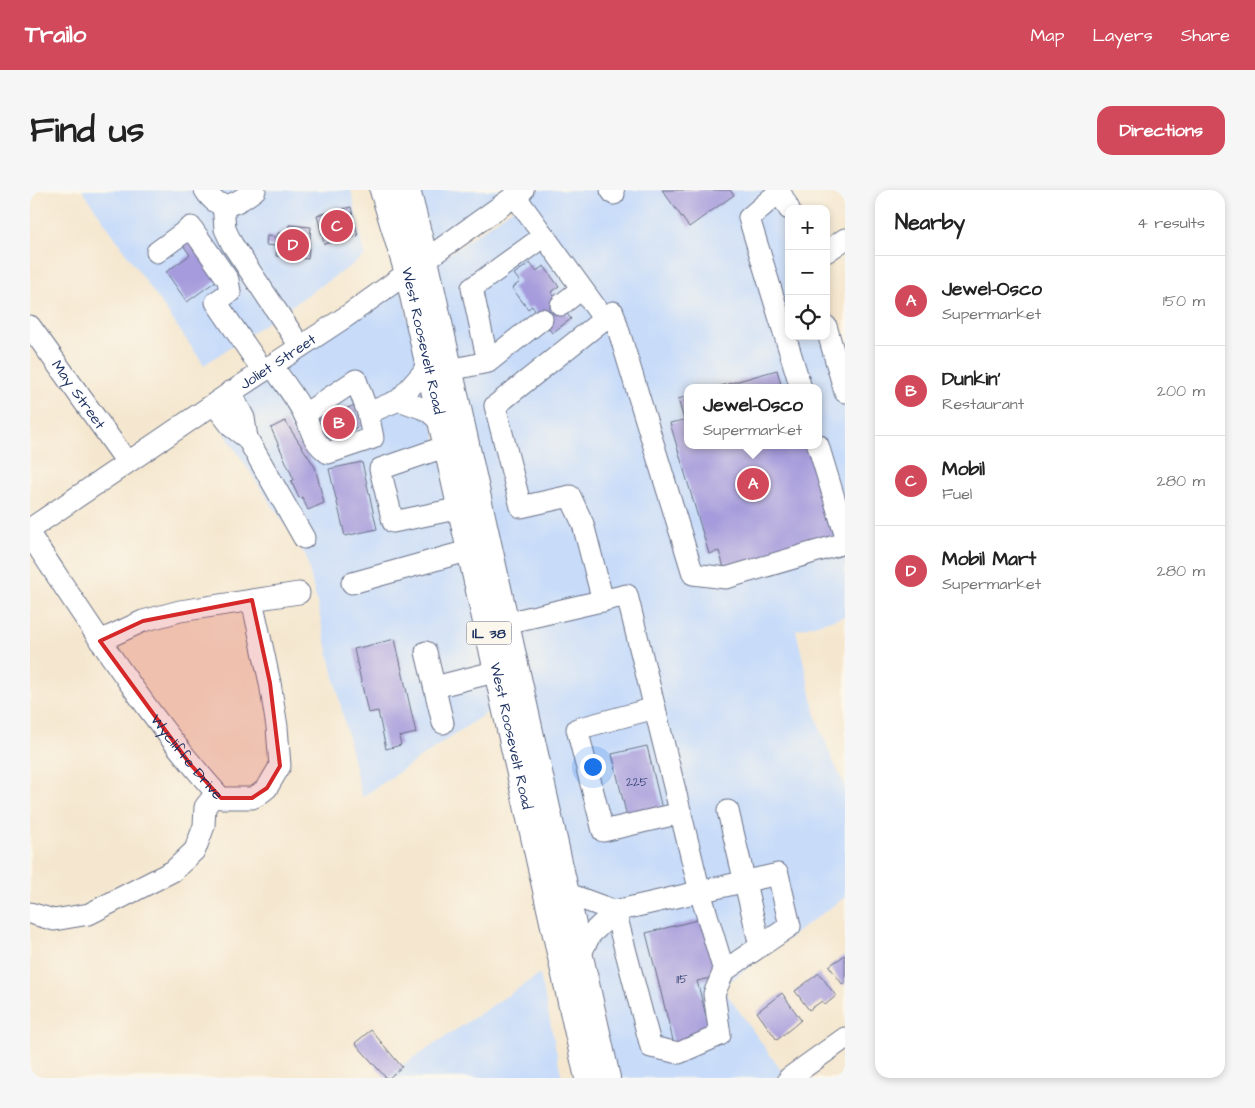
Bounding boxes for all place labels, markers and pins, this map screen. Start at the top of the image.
pin: C [321,207,353,245]
pin: D [277,226,309,264]
pin: B [323,404,355,442]
pin: A [737,465,769,503]

